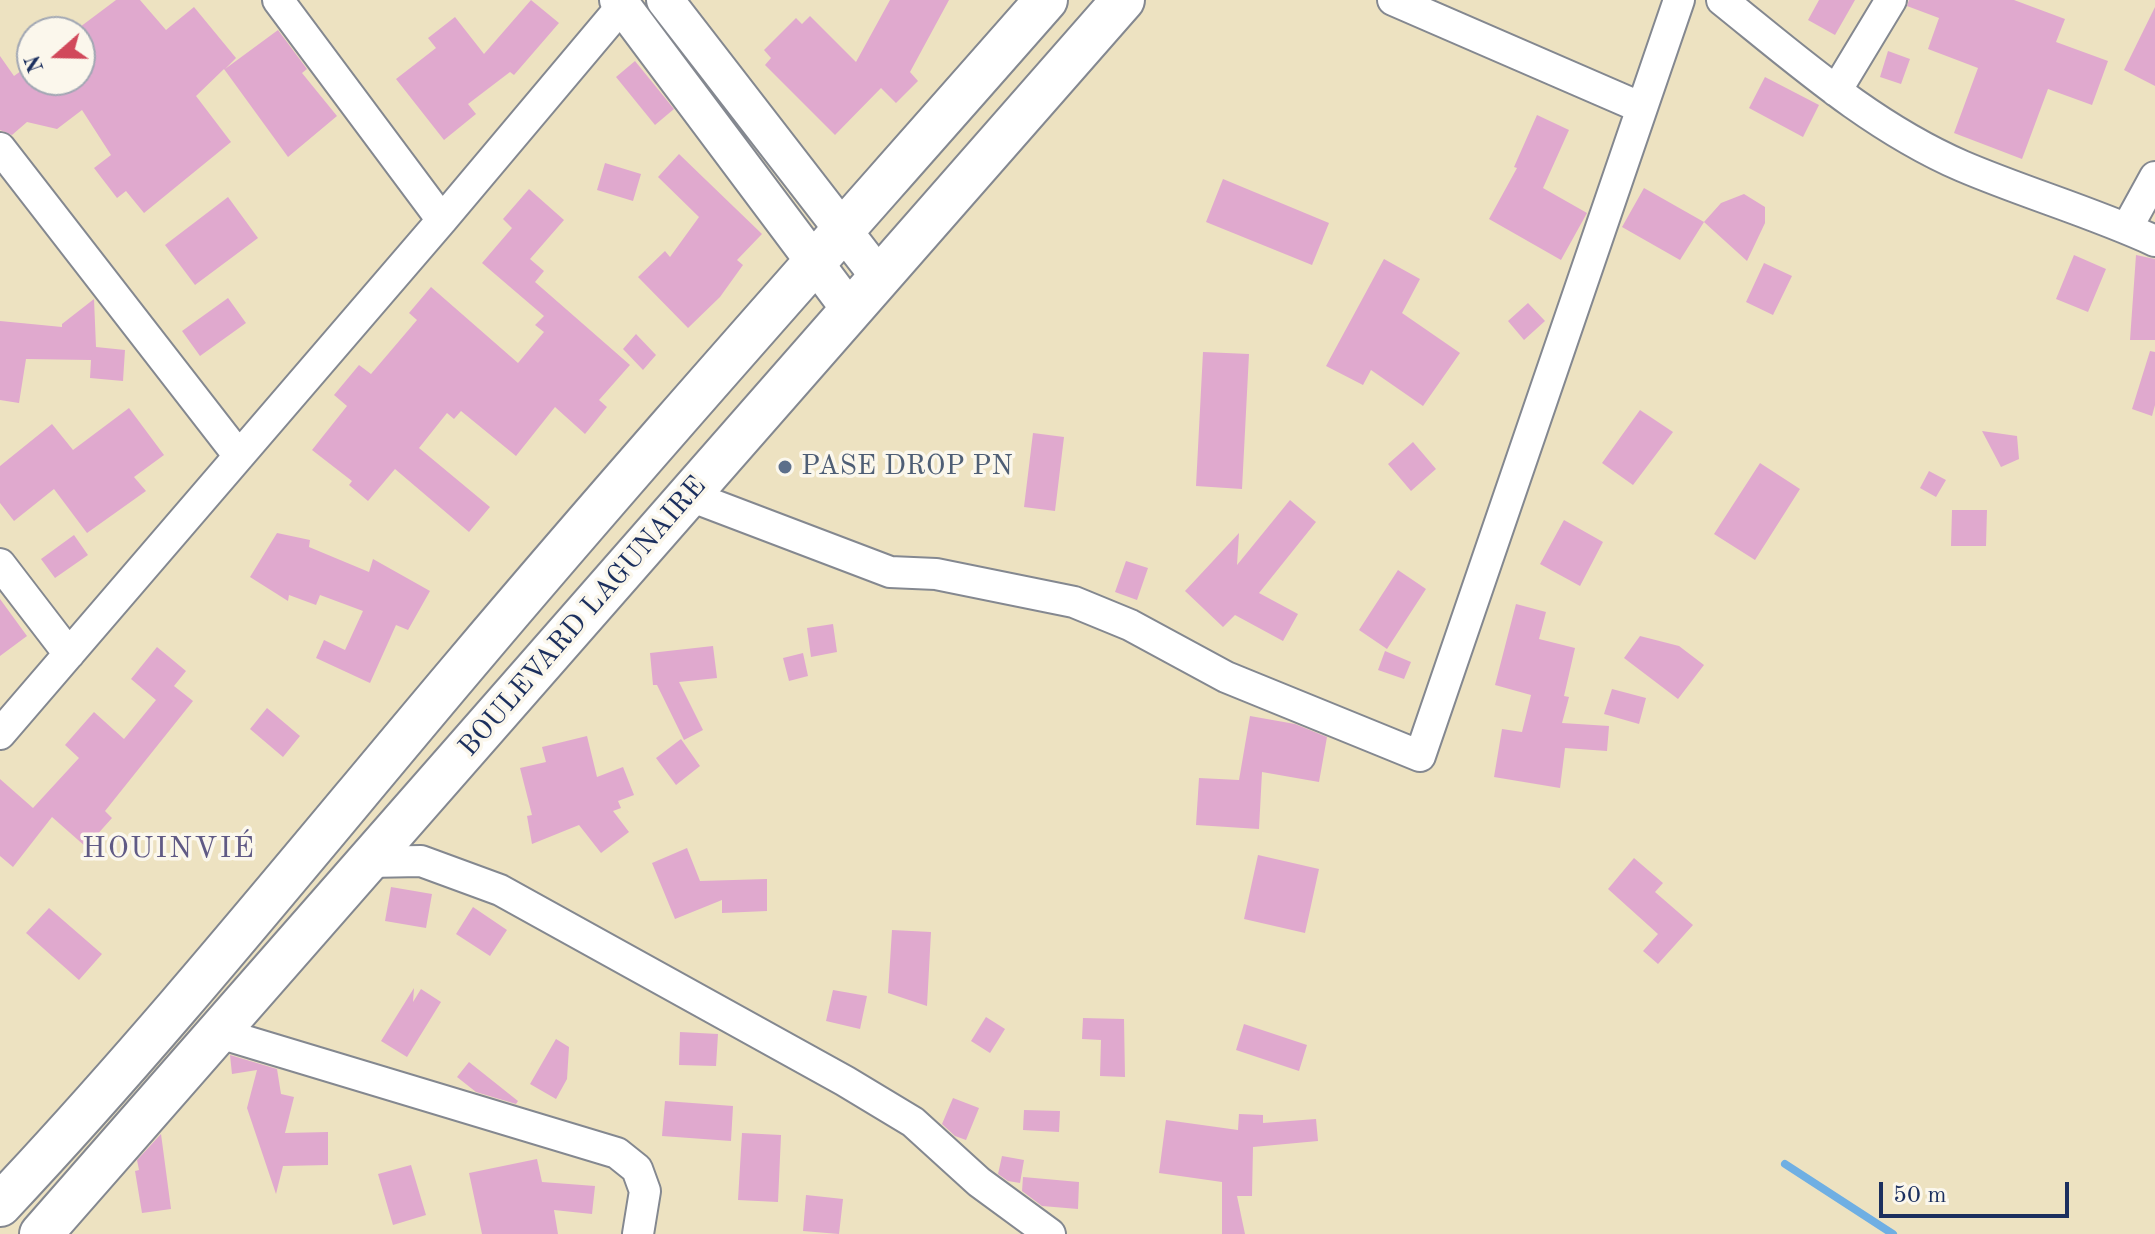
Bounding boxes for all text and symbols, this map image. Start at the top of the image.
north arrow [16,16,96,96]
text: N [22,52,49,75]
place label: PASE DROP PN [801,450,1013,484]
marker: PASE DROP PN [776,458,794,476]
street label: BOULEVARD LAGUNAIRE [452,470,714,764]
district label: HOUINVIÉ [82,831,256,867]
scale bar [1883,1166,2073,1216]
text: 50 m [1893,1184,1947,1208]

